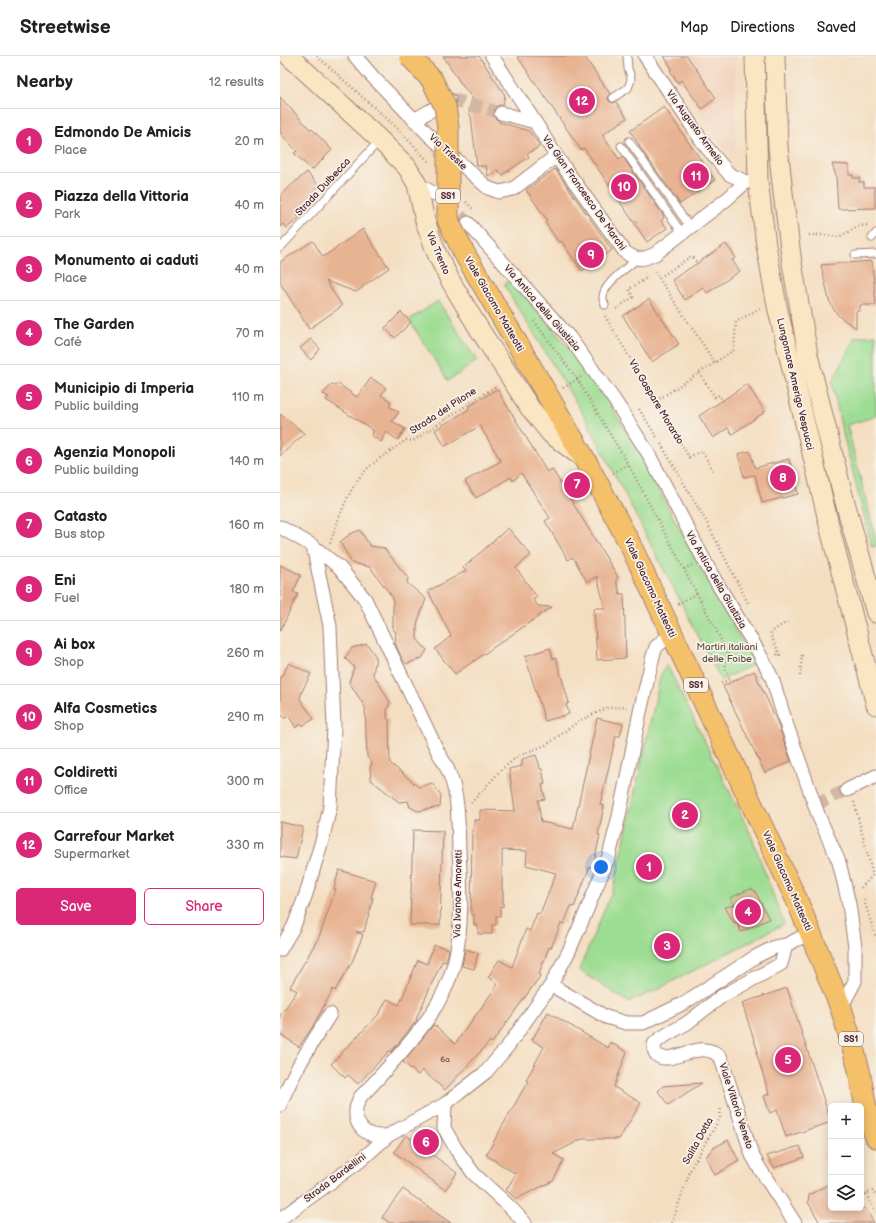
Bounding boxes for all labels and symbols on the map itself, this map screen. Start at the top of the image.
pin: 12 [569,86,595,116]
street label: Via Augusto Armelio [664,88,727,168]
street label: Via Trieste [426,131,470,173]
street label: Via Gian Francesco De Marchi [540,133,628,253]
street label: Strada Dulbecca [293,155,353,219]
pin: 11 [683,161,709,191]
pin: 10 [611,172,637,202]
road number: SS1 [436,189,460,203]
street label: Via Trento [424,230,453,277]
pin: 9 [578,240,604,270]
street label: Viale Giacomo Matteotti [462,254,526,354]
street label: Via Antica della Giustizia [501,262,583,354]
street label: Lungomare Amerigo Vespucci [774,317,816,451]
street label: Via Gaspare Morardo [626,357,686,447]
street label: Strada del Pilone [407,385,479,437]
pin: 8 [770,463,796,493]
pin: 7 [564,470,590,500]
street label: Via Antica della Giustizia [683,529,749,631]
street label: Viale Giacomo Matteotti [622,536,678,640]
park label: Martiri italiani delle Foibe [696,641,758,665]
road number: SS1 [684,678,708,692]
pin: 2 [672,800,698,830]
street label: Viale Giacomo Matteotti [760,829,814,933]
street label: Via Ivanoe Amoretti [451,850,465,938]
pin: 1 [636,852,662,882]
your location [591,857,611,877]
pin: 4 [735,897,761,927]
pin: 3 [654,931,680,961]
road number: SS1 [839,1032,863,1046]
pin: 5 [775,1045,801,1075]
house number: 6a [440,1055,450,1064]
street label: Viale Vittorio Veneto [716,1061,756,1151]
street label: Salita Dotta [680,1115,716,1166]
pin: 6 [413,1127,439,1157]
street label: Strada Bardellini [302,1151,368,1205]

